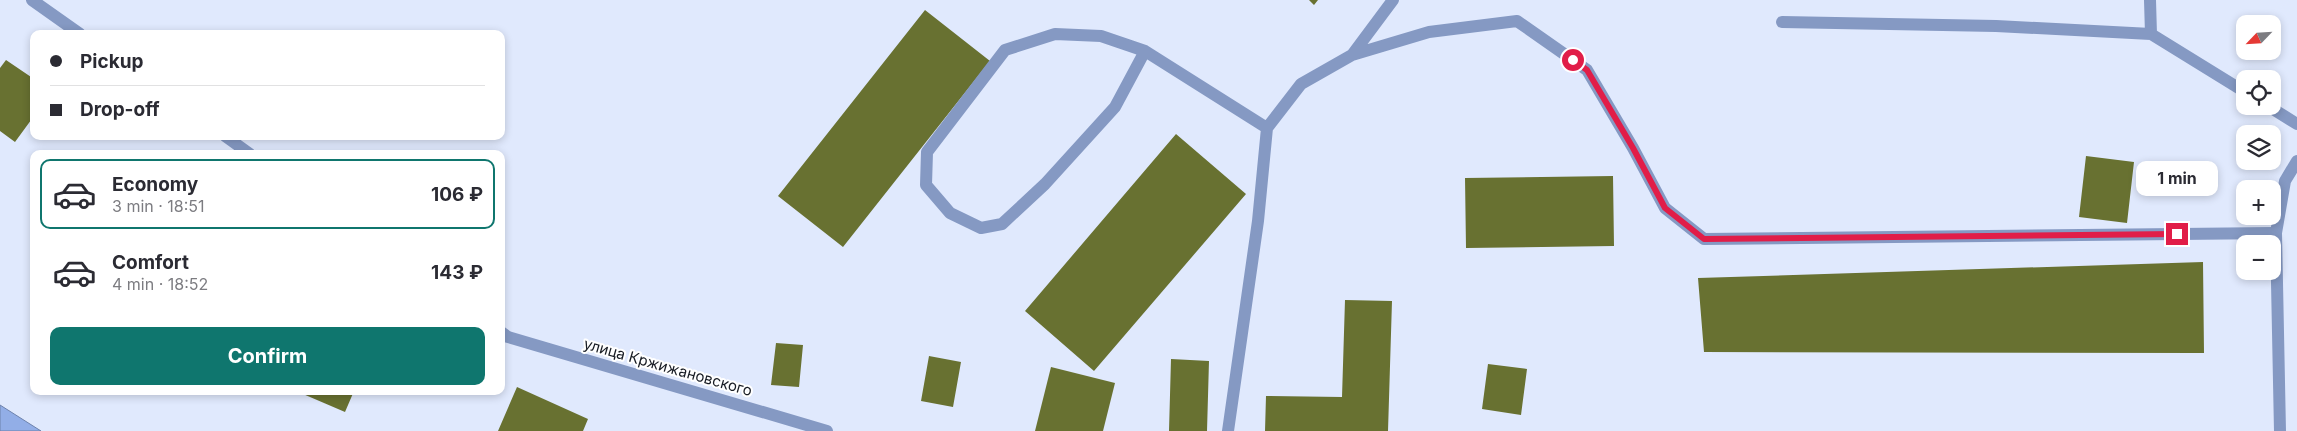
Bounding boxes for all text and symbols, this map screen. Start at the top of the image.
north arrow [2236,15,2281,60]
map controls [2236,15,2281,280]
route start [1562,49,1584,71]
text: Pickup [80,50,143,73]
button: locate [2236,70,2281,115]
text: Drop-off [80,98,160,121]
button: layers [2236,125,2281,170]
callout: 1 min [2136,162,2218,196]
text: 1 min [2157,168,2197,188]
icon: car [52,172,97,217]
text: Economy [112,173,198,196]
button: + [2236,180,2281,225]
text: 106 ₽ [431,183,483,206]
text: 3 min · 18:51 [112,196,205,216]
route end [2166,223,2188,245]
button: − [2236,235,2281,280]
icon: car [52,250,97,295]
text: Comfort [112,251,189,274]
text: 143 ₽ [431,261,483,284]
text: 4 min · 18:52 [112,274,208,294]
button: Confirm [50,327,485,385]
street label: улица Кржижановского [582,334,754,400]

